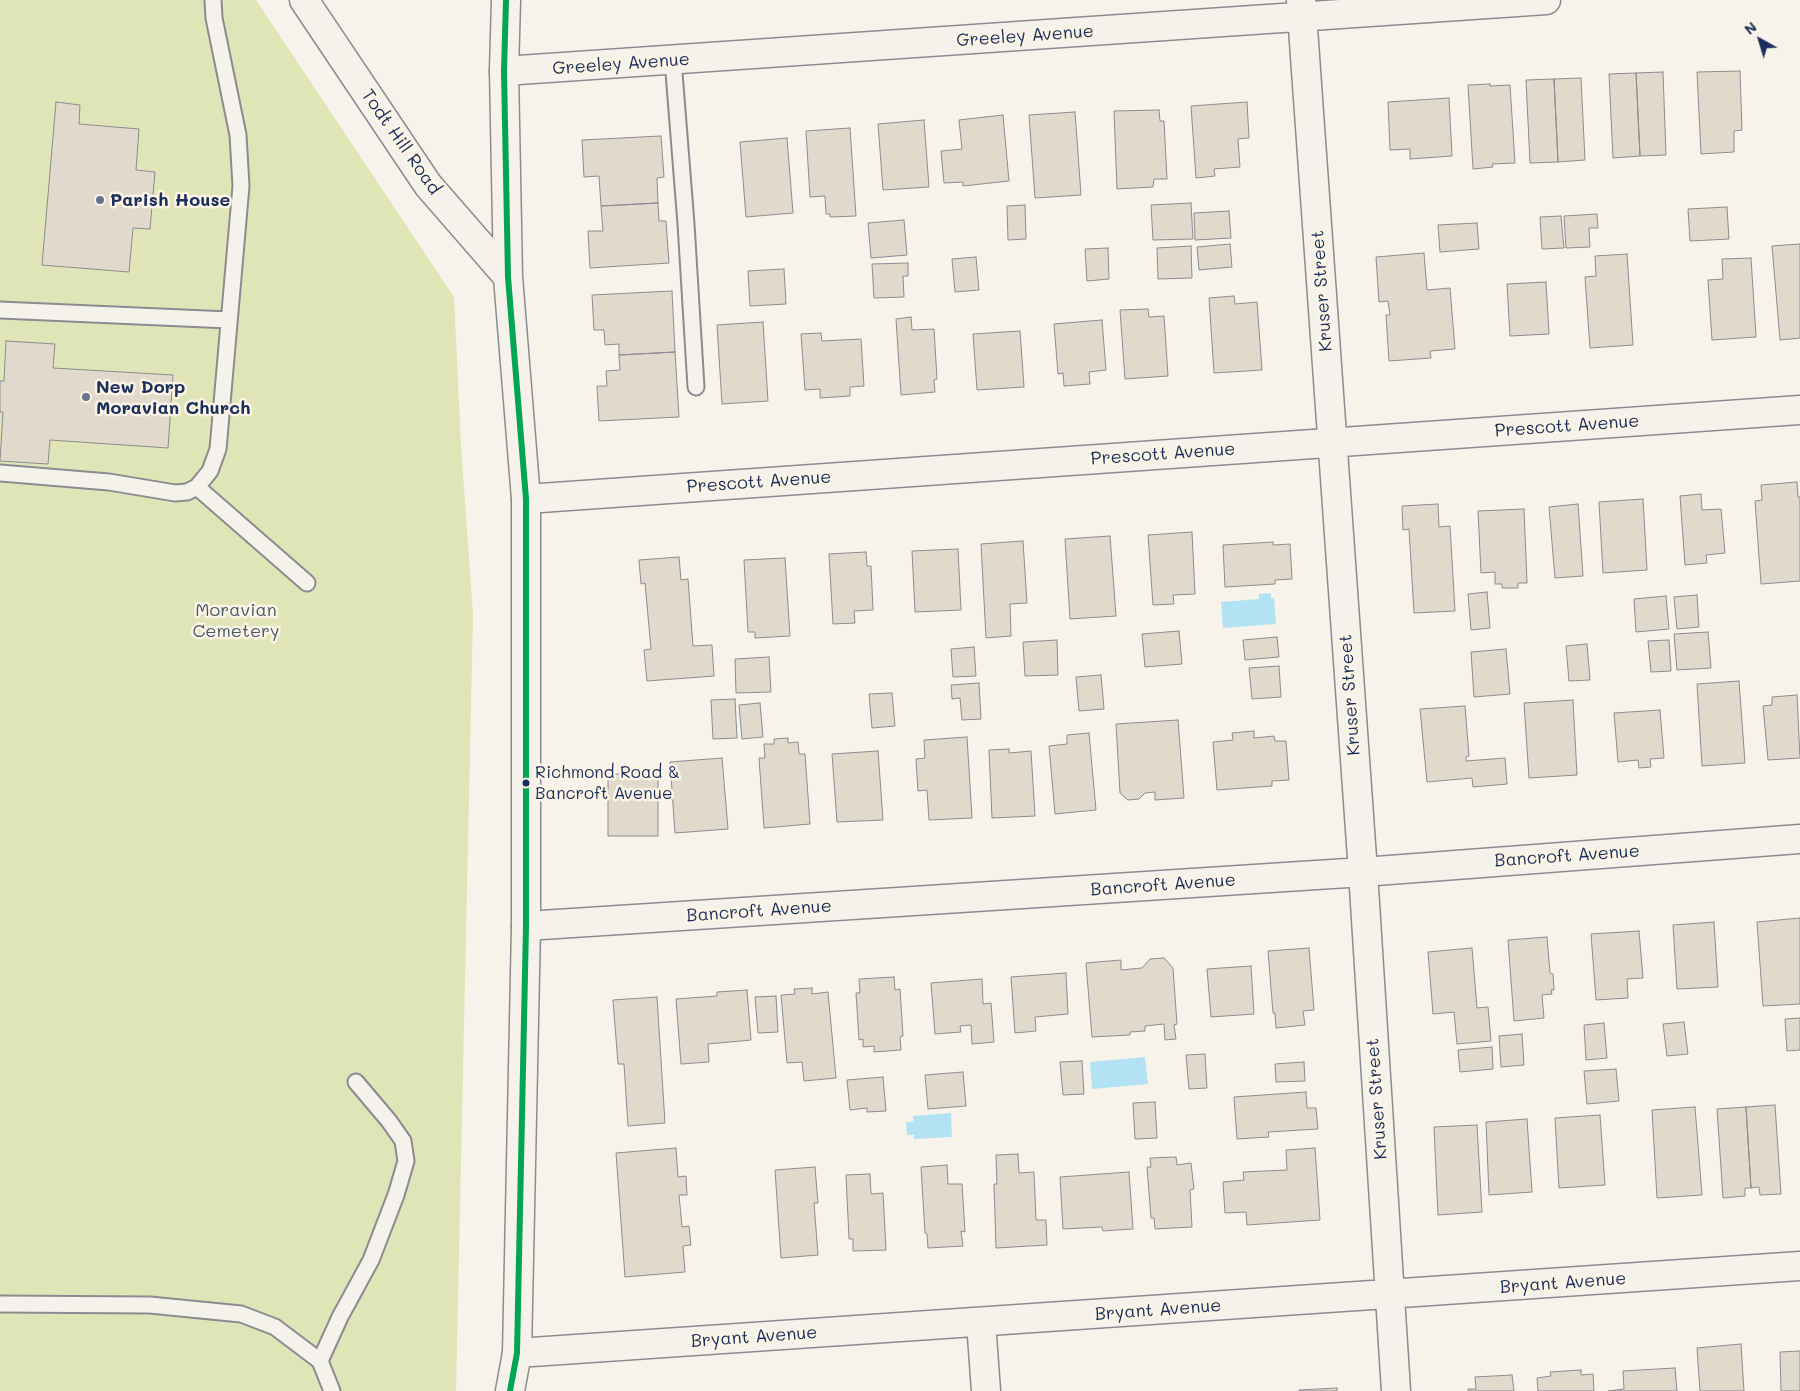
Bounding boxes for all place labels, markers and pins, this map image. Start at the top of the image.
place label: Parish House [110,189,230,211]
marker: Parish House [94,194,106,206]
place label: New Dorp Moravian Church [96,376,250,418]
marker: New Dorp Moravian Church [80,391,92,403]
place label: Richmond Road & Bancroft Avenue [535,763,680,803]
marker: Richmond Road & Bancroft Avenue [521,778,531,788]

